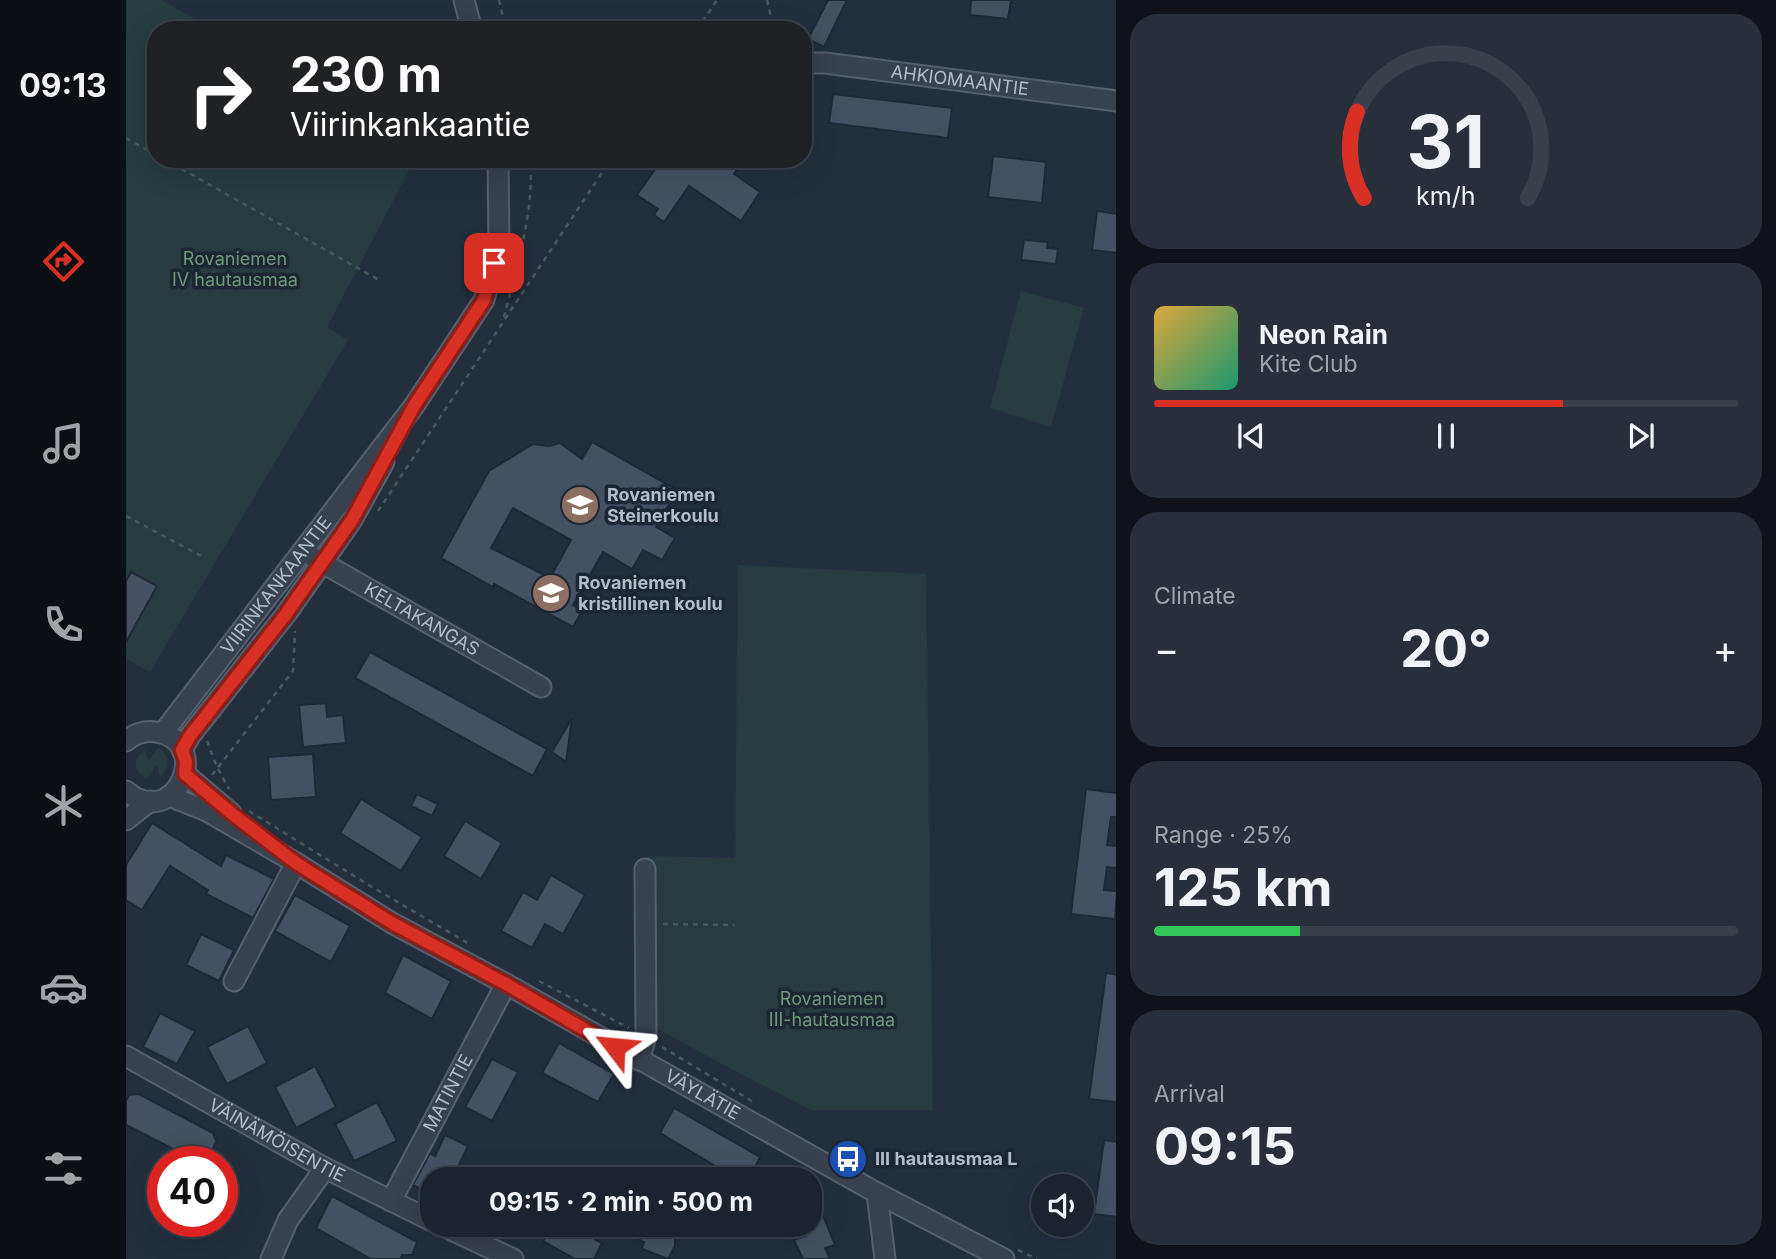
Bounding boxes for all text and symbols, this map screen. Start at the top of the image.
text: 230 m [290,45,442,104]
icon: right [175,49,266,140]
street label: AHKIOMAANTIE [890,61,1030,99]
text: 09:13 [19,66,107,105]
text: 31 [1407,97,1485,186]
text: Viirinkankaantie [290,105,531,144]
text: km/h [1416,180,1476,210]
pin [464,233,524,293]
icon: directions [39,237,88,286]
icon: arrive [475,244,513,282]
park label: Rovaniemen IV hautausmaa [172,248,298,290]
text: Neon Rain [1259,319,1388,350]
text: Kite Club [1259,350,1358,378]
icon: previous [1232,417,1270,455]
icon: pause [1427,417,1465,455]
icon: next [1622,417,1660,455]
icon: music [39,419,88,468]
school or university icon: Rovaniemen Steinerkoulu [559,484,601,526]
place label: Rovaniemen Steinerkoulu [607,484,719,526]
street label: VIIRINKANKAANTIE [216,512,335,658]
school or university icon: Rovaniemen kristillinen koulu [530,572,572,614]
place label: Rovaniemen kristillinen koulu [578,572,723,614]
street label: KELTAKANGAS [361,578,483,660]
text: Climate [1154,582,1236,610]
icon: phone [39,600,88,649]
text: 20° [1400,617,1492,680]
text: − [1154,626,1179,672]
text: + [1713,626,1738,672]
icon: climate [39,781,88,830]
text: Range · 25% [1154,821,1293,849]
text: 125 km [1154,856,1332,919]
icon: car [39,963,88,1012]
park label: Rovaniemen III-hautausmaa [769,988,895,1030]
position arrow [578,1010,652,1084]
street label: MATINTIE [419,1051,477,1135]
street label: VÄYLÄTIE [662,1065,744,1124]
text: Arrival [1154,1080,1225,1108]
street label: VÄINÄMÖISENTIE [205,1094,349,1186]
text: 09:15 [1154,1115,1296,1178]
bus stop icon: III hautausmaa L [827,1138,869,1180]
icon: filters [39,1144,88,1193]
speed limit sign: 40 [147,1146,238,1237]
place label: III hautausmaa L [875,1148,1017,1169]
map controls [1031,1174,1094,1237]
button: sound [1031,1174,1094,1237]
text: 09:15 · 2 min · 500 m [489,1186,753,1217]

